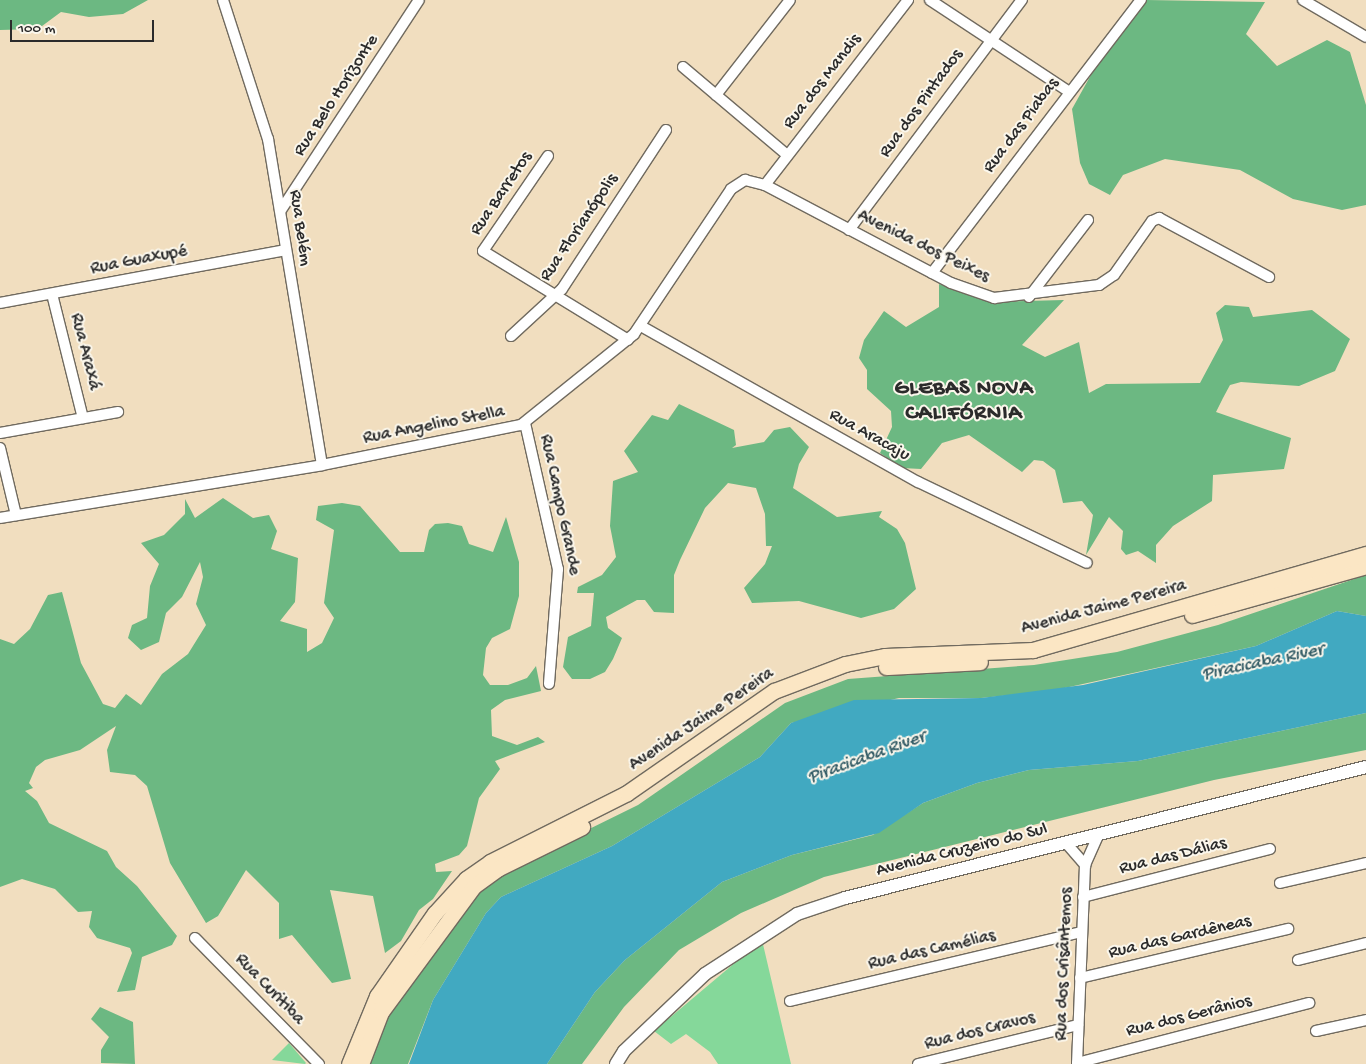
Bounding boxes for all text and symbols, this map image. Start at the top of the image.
scale bar [12,10,156,42]
text: 100 m [18,20,55,38]
street label: Rua dos Mandis [779,30,867,134]
street label: Rua Belo Horizonte [290,31,384,161]
street label: Rua dos Pintados [875,45,969,163]
street label: Rua das Piabas [979,74,1065,178]
street label: Rua Barretos [466,148,538,240]
street label: Rua Florianópolis [536,170,624,286]
street label: Rua Belém [283,189,315,267]
street label: Avenida dos Peixes [853,206,993,288]
street label: Rua Guaxupé [89,241,189,281]
street label: Rua Araxá [64,311,104,393]
district label: GLEBAS NOVA CALIFÓRNIA [893,376,1035,428]
street label: Rua Angelino Stella [361,402,507,450]
street label: Rua Aracaju [825,405,913,467]
street label: Rua Campo Grande [534,433,584,577]
street label: Avenida Jaime Pereira [1019,576,1189,640]
water label: Piracicaba River [1200,639,1326,687]
street label: Avenida Jaime Pereira [625,664,779,776]
water label: Piracicaba River [805,726,929,790]
street label: Avenida Cruzeiro do Sul [874,819,1050,883]
street label: Rua das Dálias [1117,833,1229,881]
street label: Rua dos Crisântemos [1052,887,1078,1041]
street label: Rua das Gardêneas [1107,911,1253,965]
street label: Rua das Camélias [866,926,998,976]
street label: Rua Curitiba [230,950,308,1030]
street label: Rua dos Gerânios [1124,991,1254,1043]
street label: Rua dos Cravos [923,1008,1037,1056]

